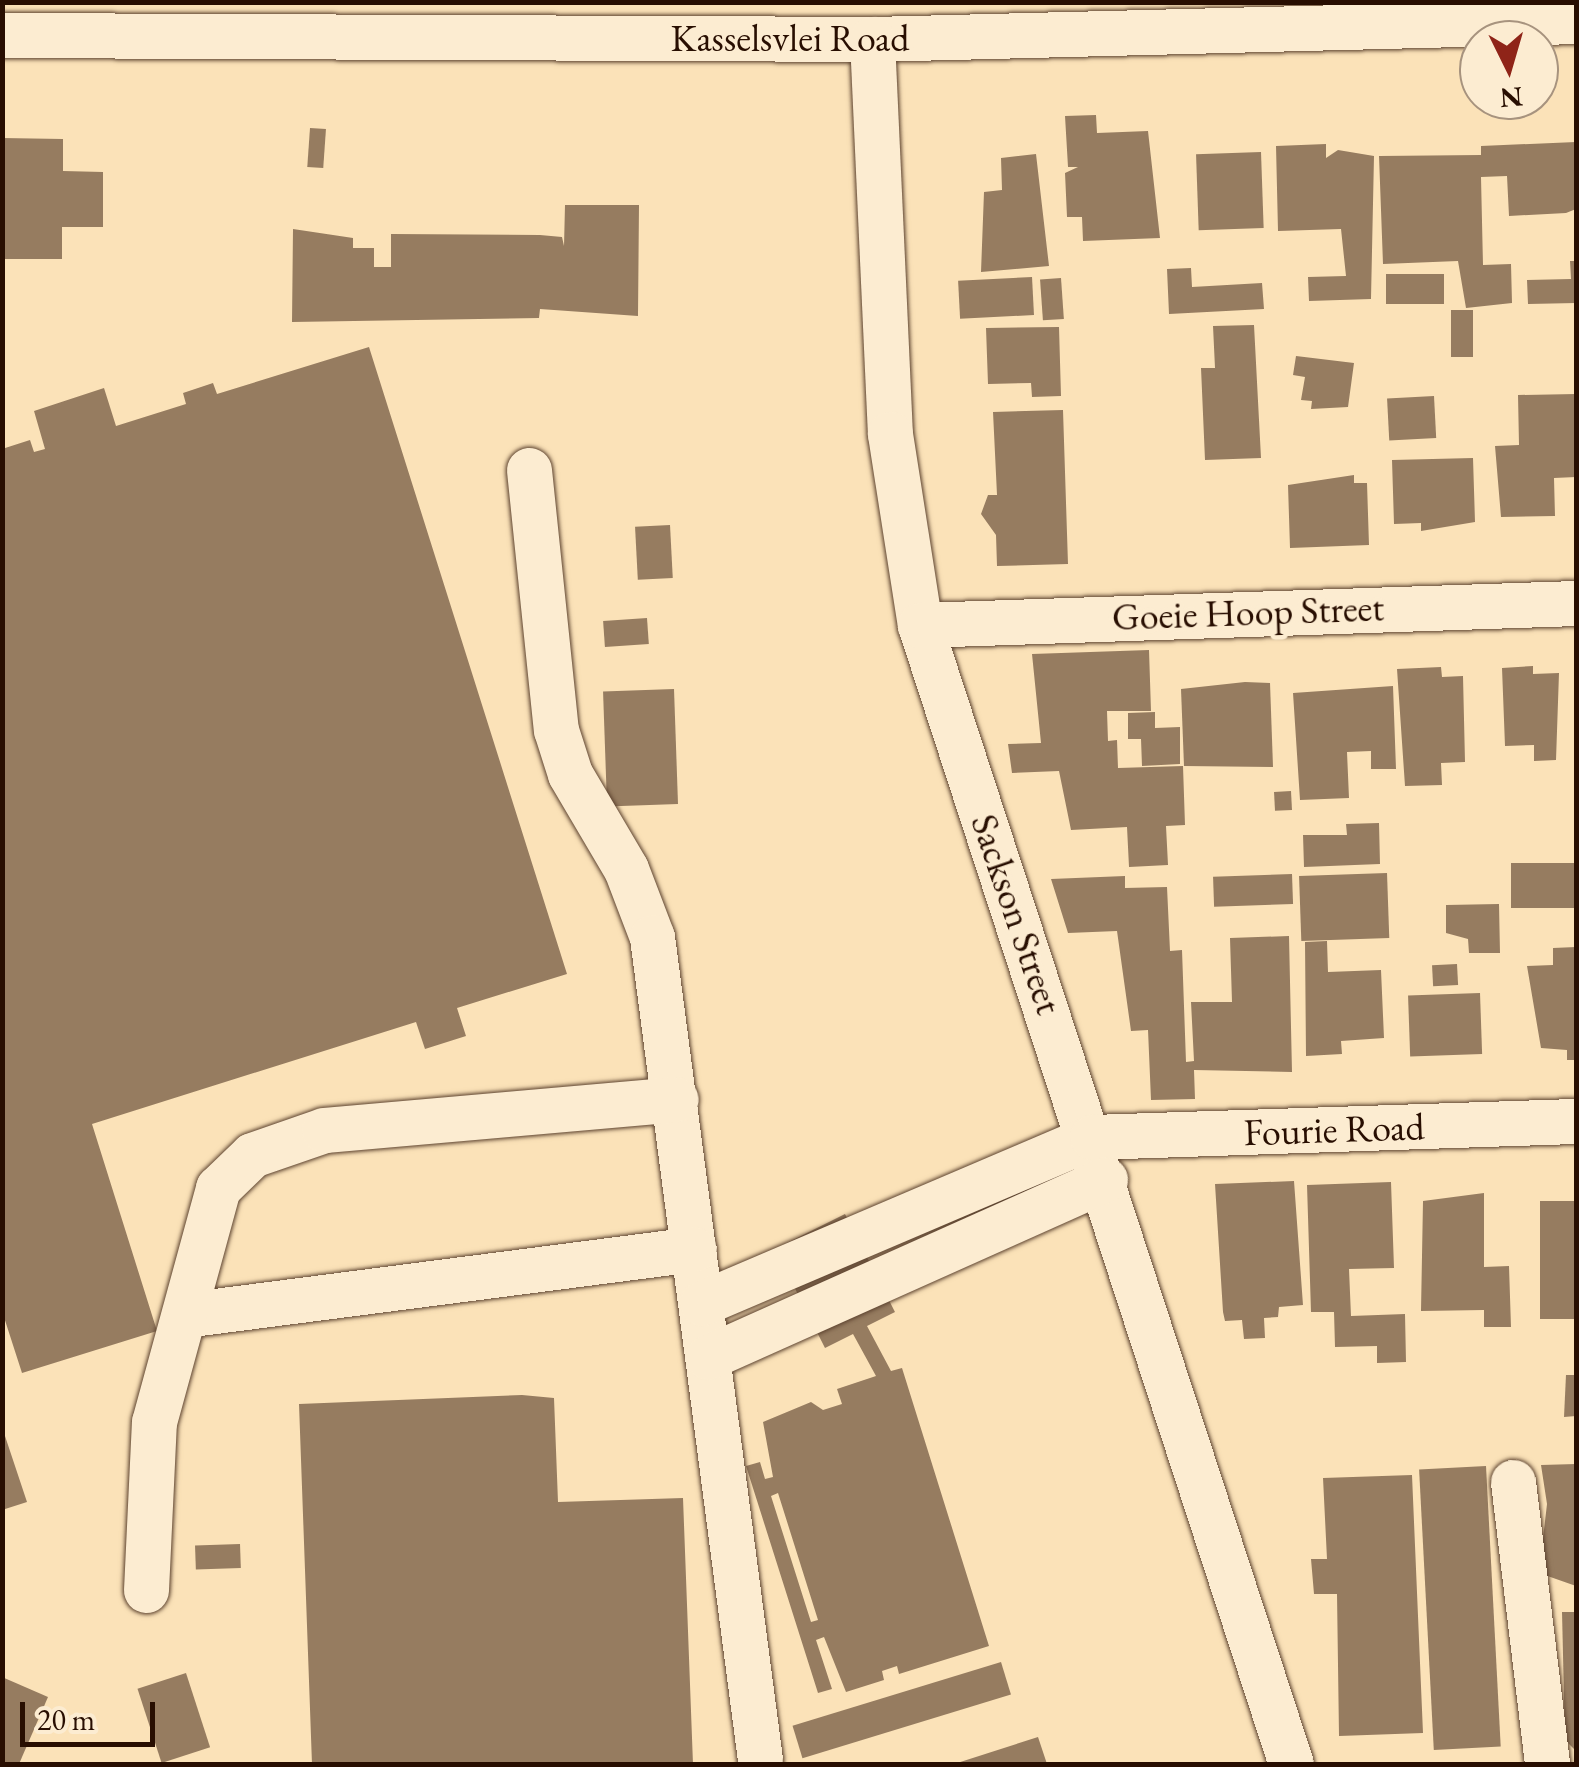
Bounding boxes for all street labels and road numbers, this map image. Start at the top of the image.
street label: Kasselsvlei Road [671,15,909,61]
street label: Goeie Hoop Street [1111,584,1385,640]
street label: Sackson Street [962,808,1072,1020]
street label: Fourie Road [1243,1103,1425,1155]

